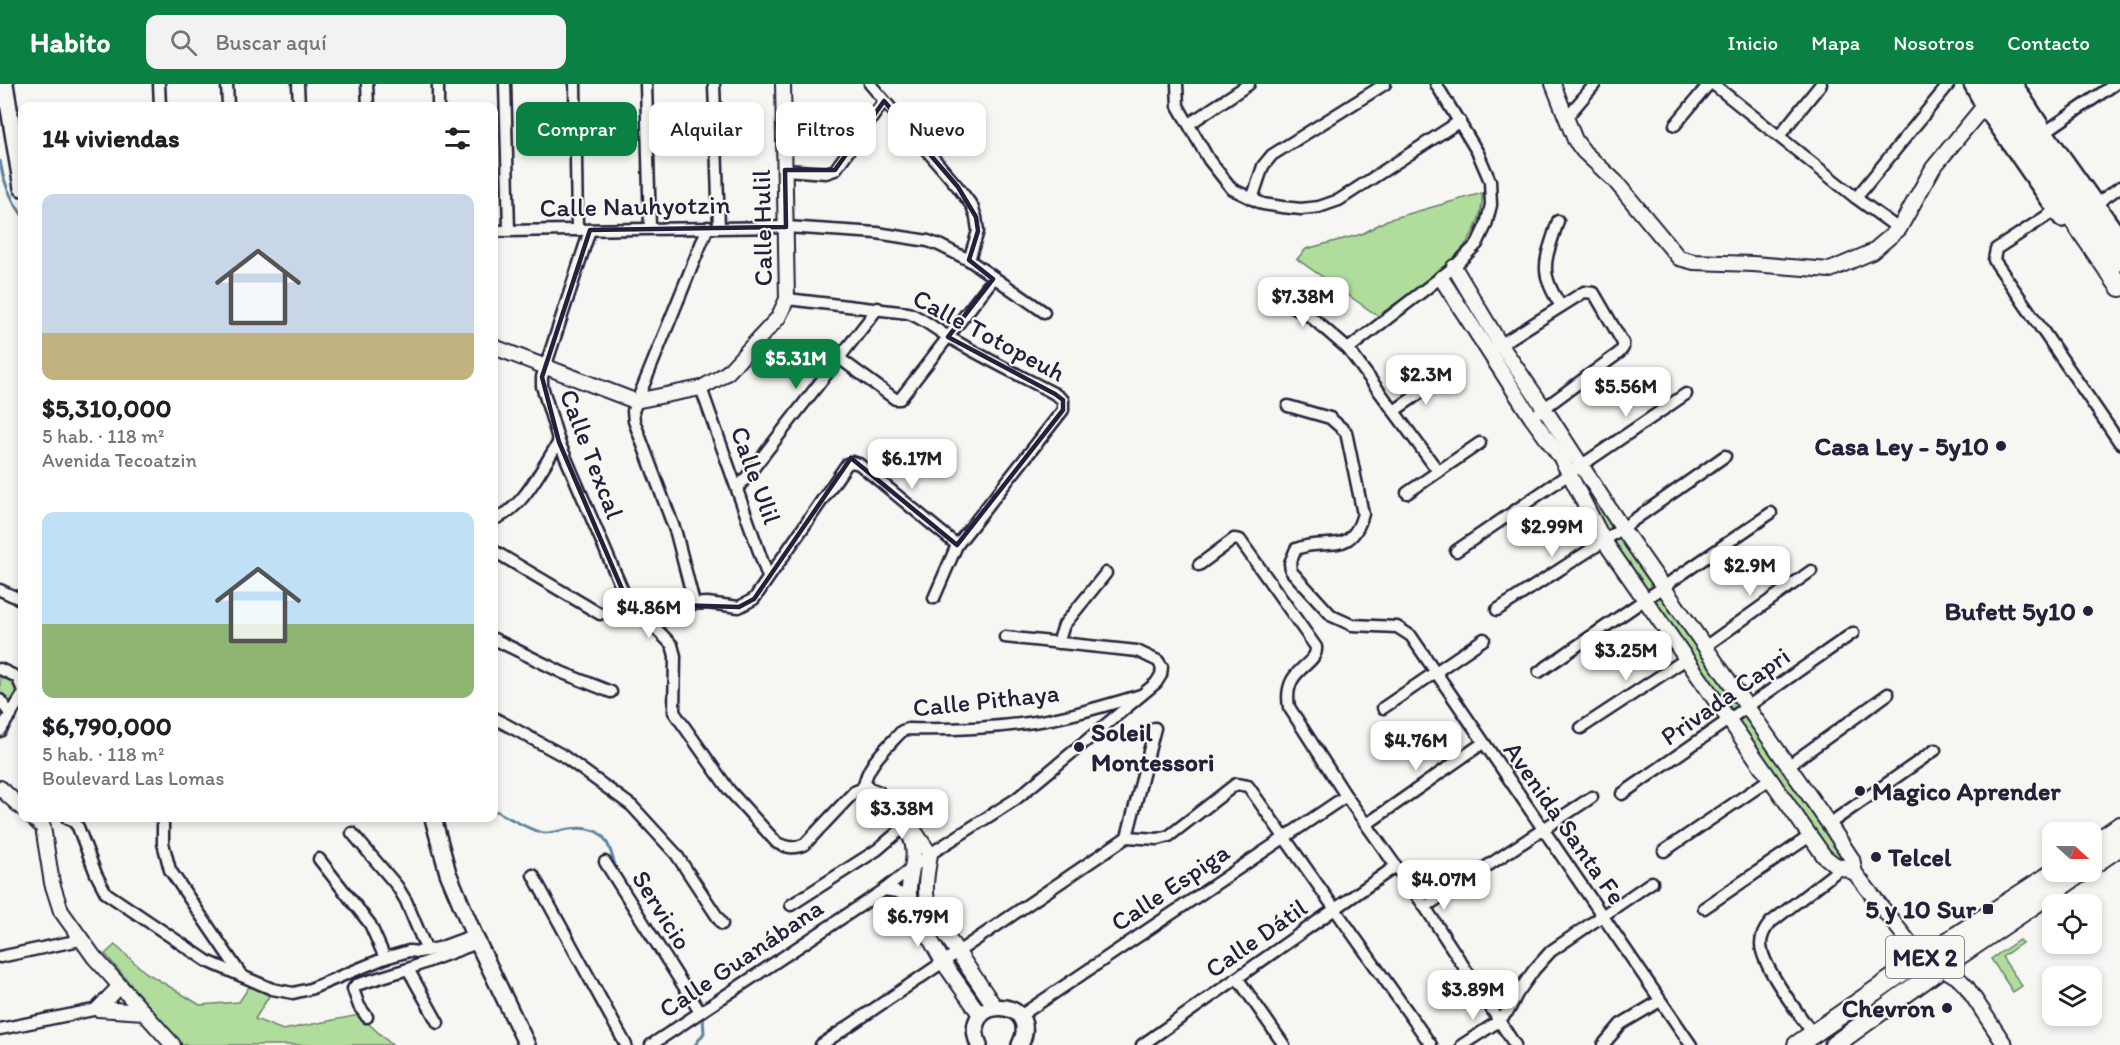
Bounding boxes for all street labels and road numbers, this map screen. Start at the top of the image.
street label: Calle Hulil [745,169,779,287]
street label: Calle Nauhyotzin [539,188,731,224]
street label: Calle Totopeuh [907,281,1071,389]
street label: Calle Texcal [553,385,631,523]
street label: Calle Ulil [724,422,788,528]
street label: Privada Capri [1654,640,1796,752]
street label: Calle Pithaya [911,676,1061,724]
street label: Avenida Santa Fe [1497,735,1633,911]
street label: Calle Espiga [1105,835,1236,938]
street label: Servicio [625,864,699,956]
street label: Calle Guanábana [653,891,830,1025]
street label: Calle Dátil [1199,891,1313,985]
road number: MEX 2 [1886,936,1964,978]

